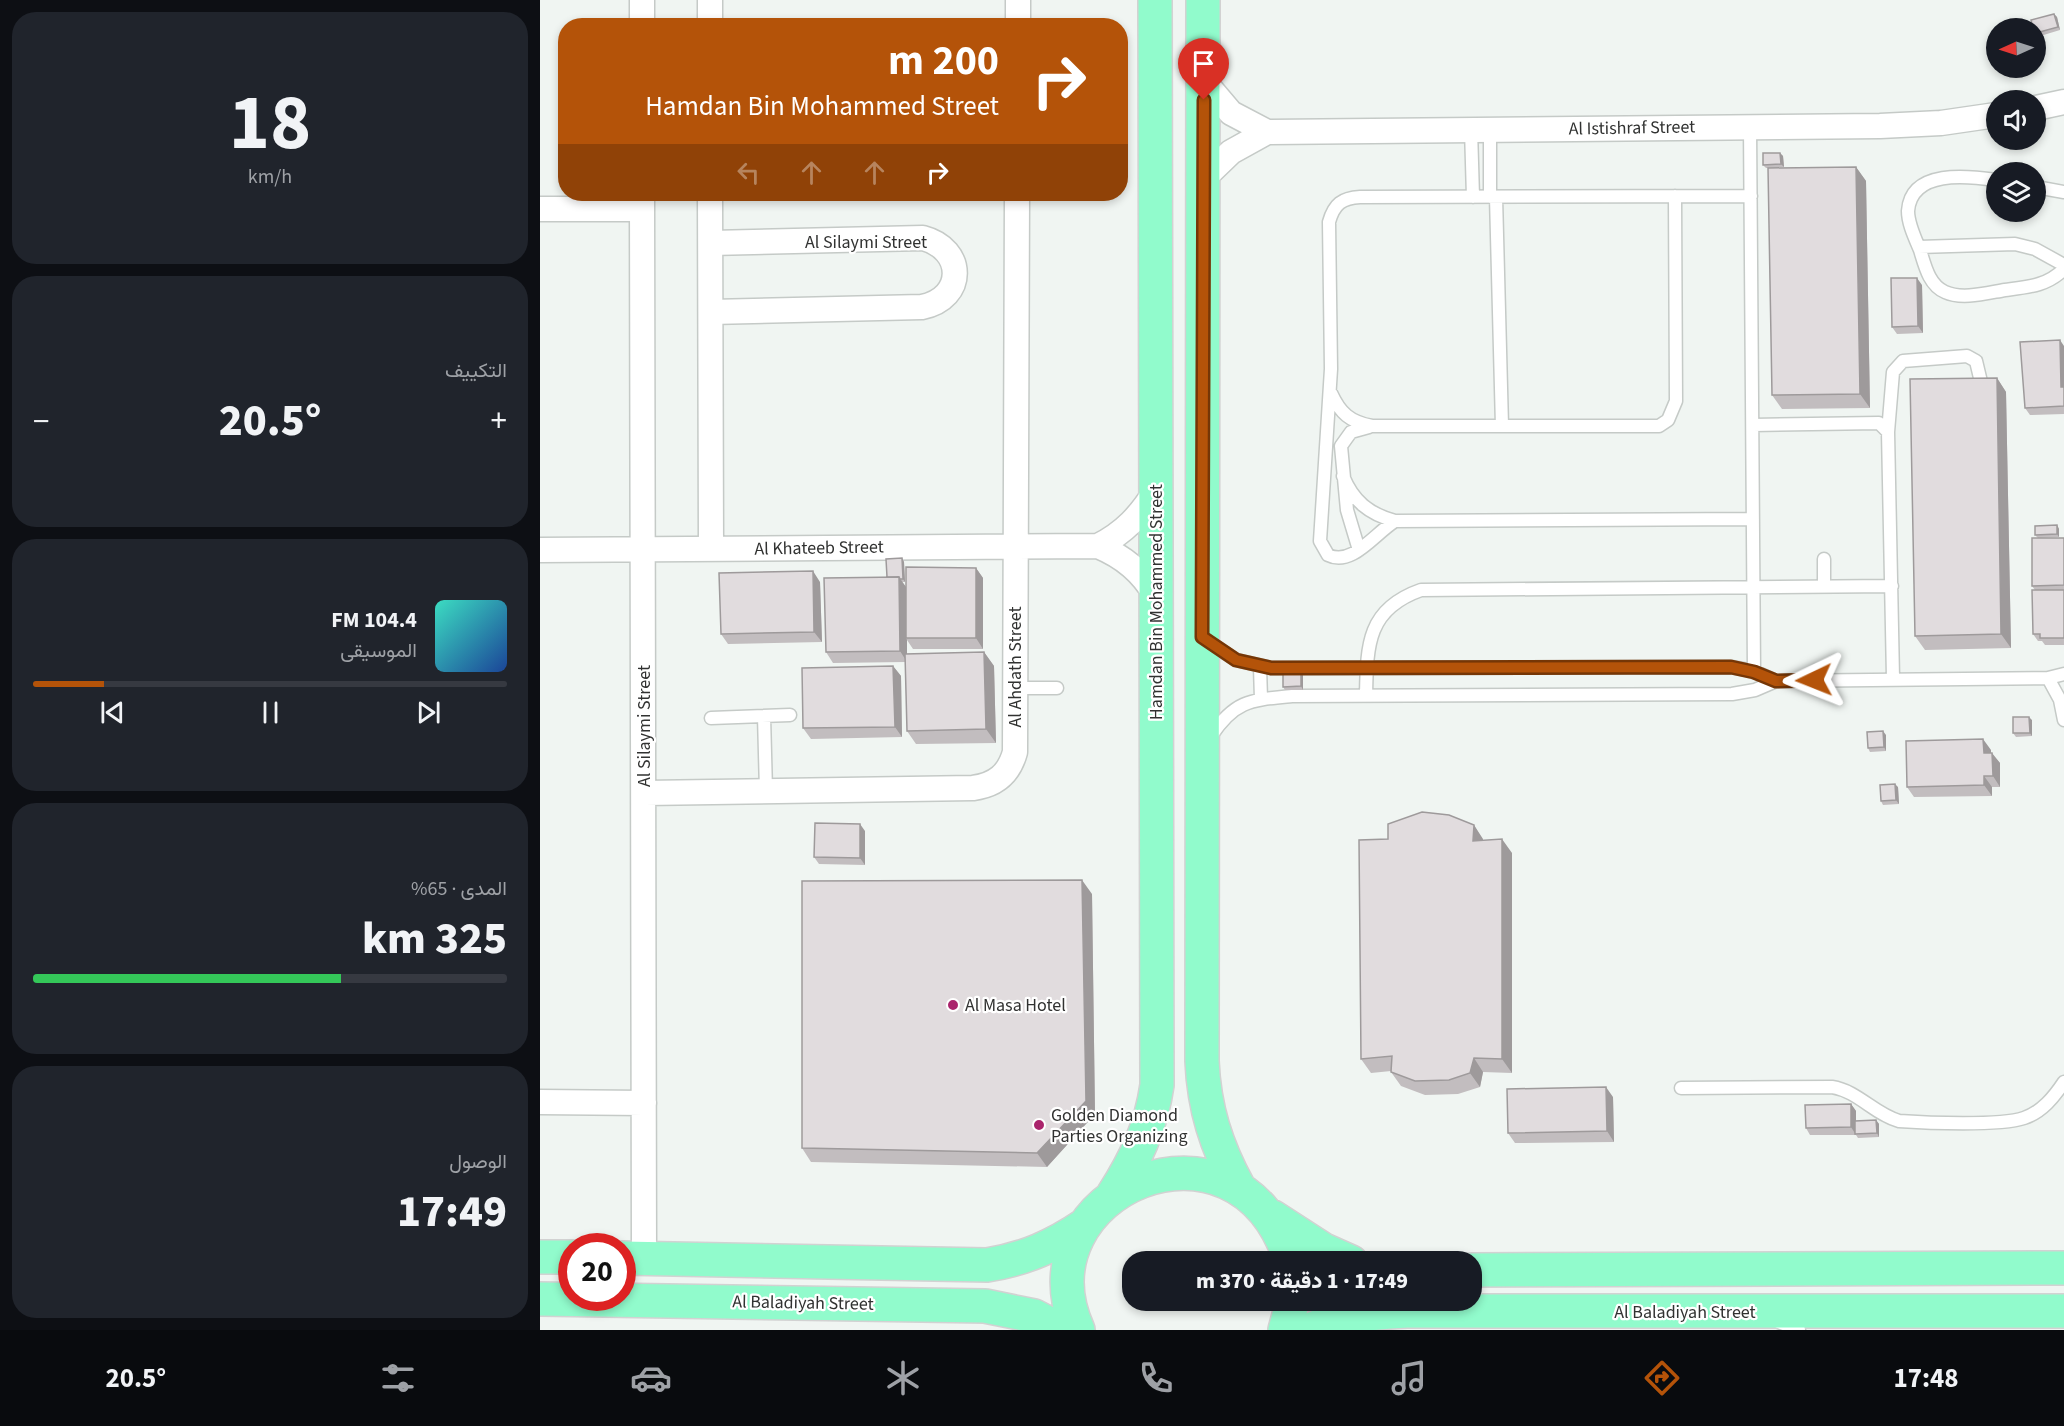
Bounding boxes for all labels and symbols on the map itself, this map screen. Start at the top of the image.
north arrow [1986,18,2046,78]
pin [1178,38,1229,100]
street label: Al Istishraf Street [1569,114,1695,142]
street label: Al Silaymi Street [805,230,927,255]
street label: Hamdan Bin Mohammed Street [1144,484,1169,720]
street label: Al Khateeb Street [754,534,884,562]
street label: Al Ahdath Street [1003,607,1028,727]
position arrow [1782,648,1846,712]
street label: Al Silaymi Street [632,665,657,787]
place label: Al Masa Hotel [965,993,1066,1018]
marker: Al Masa Hotel [946,998,960,1012]
place label: Golden Diamond Parties Organizing [1051,1103,1187,1149]
marker: Golden Diamond Parties Organizing [1032,1118,1046,1132]
speed limit sign: 20 [558,1233,636,1311]
street label: Al Baladiyah Street [732,1289,874,1317]
street label: Al Baladiyah Street [1614,1300,1756,1325]

